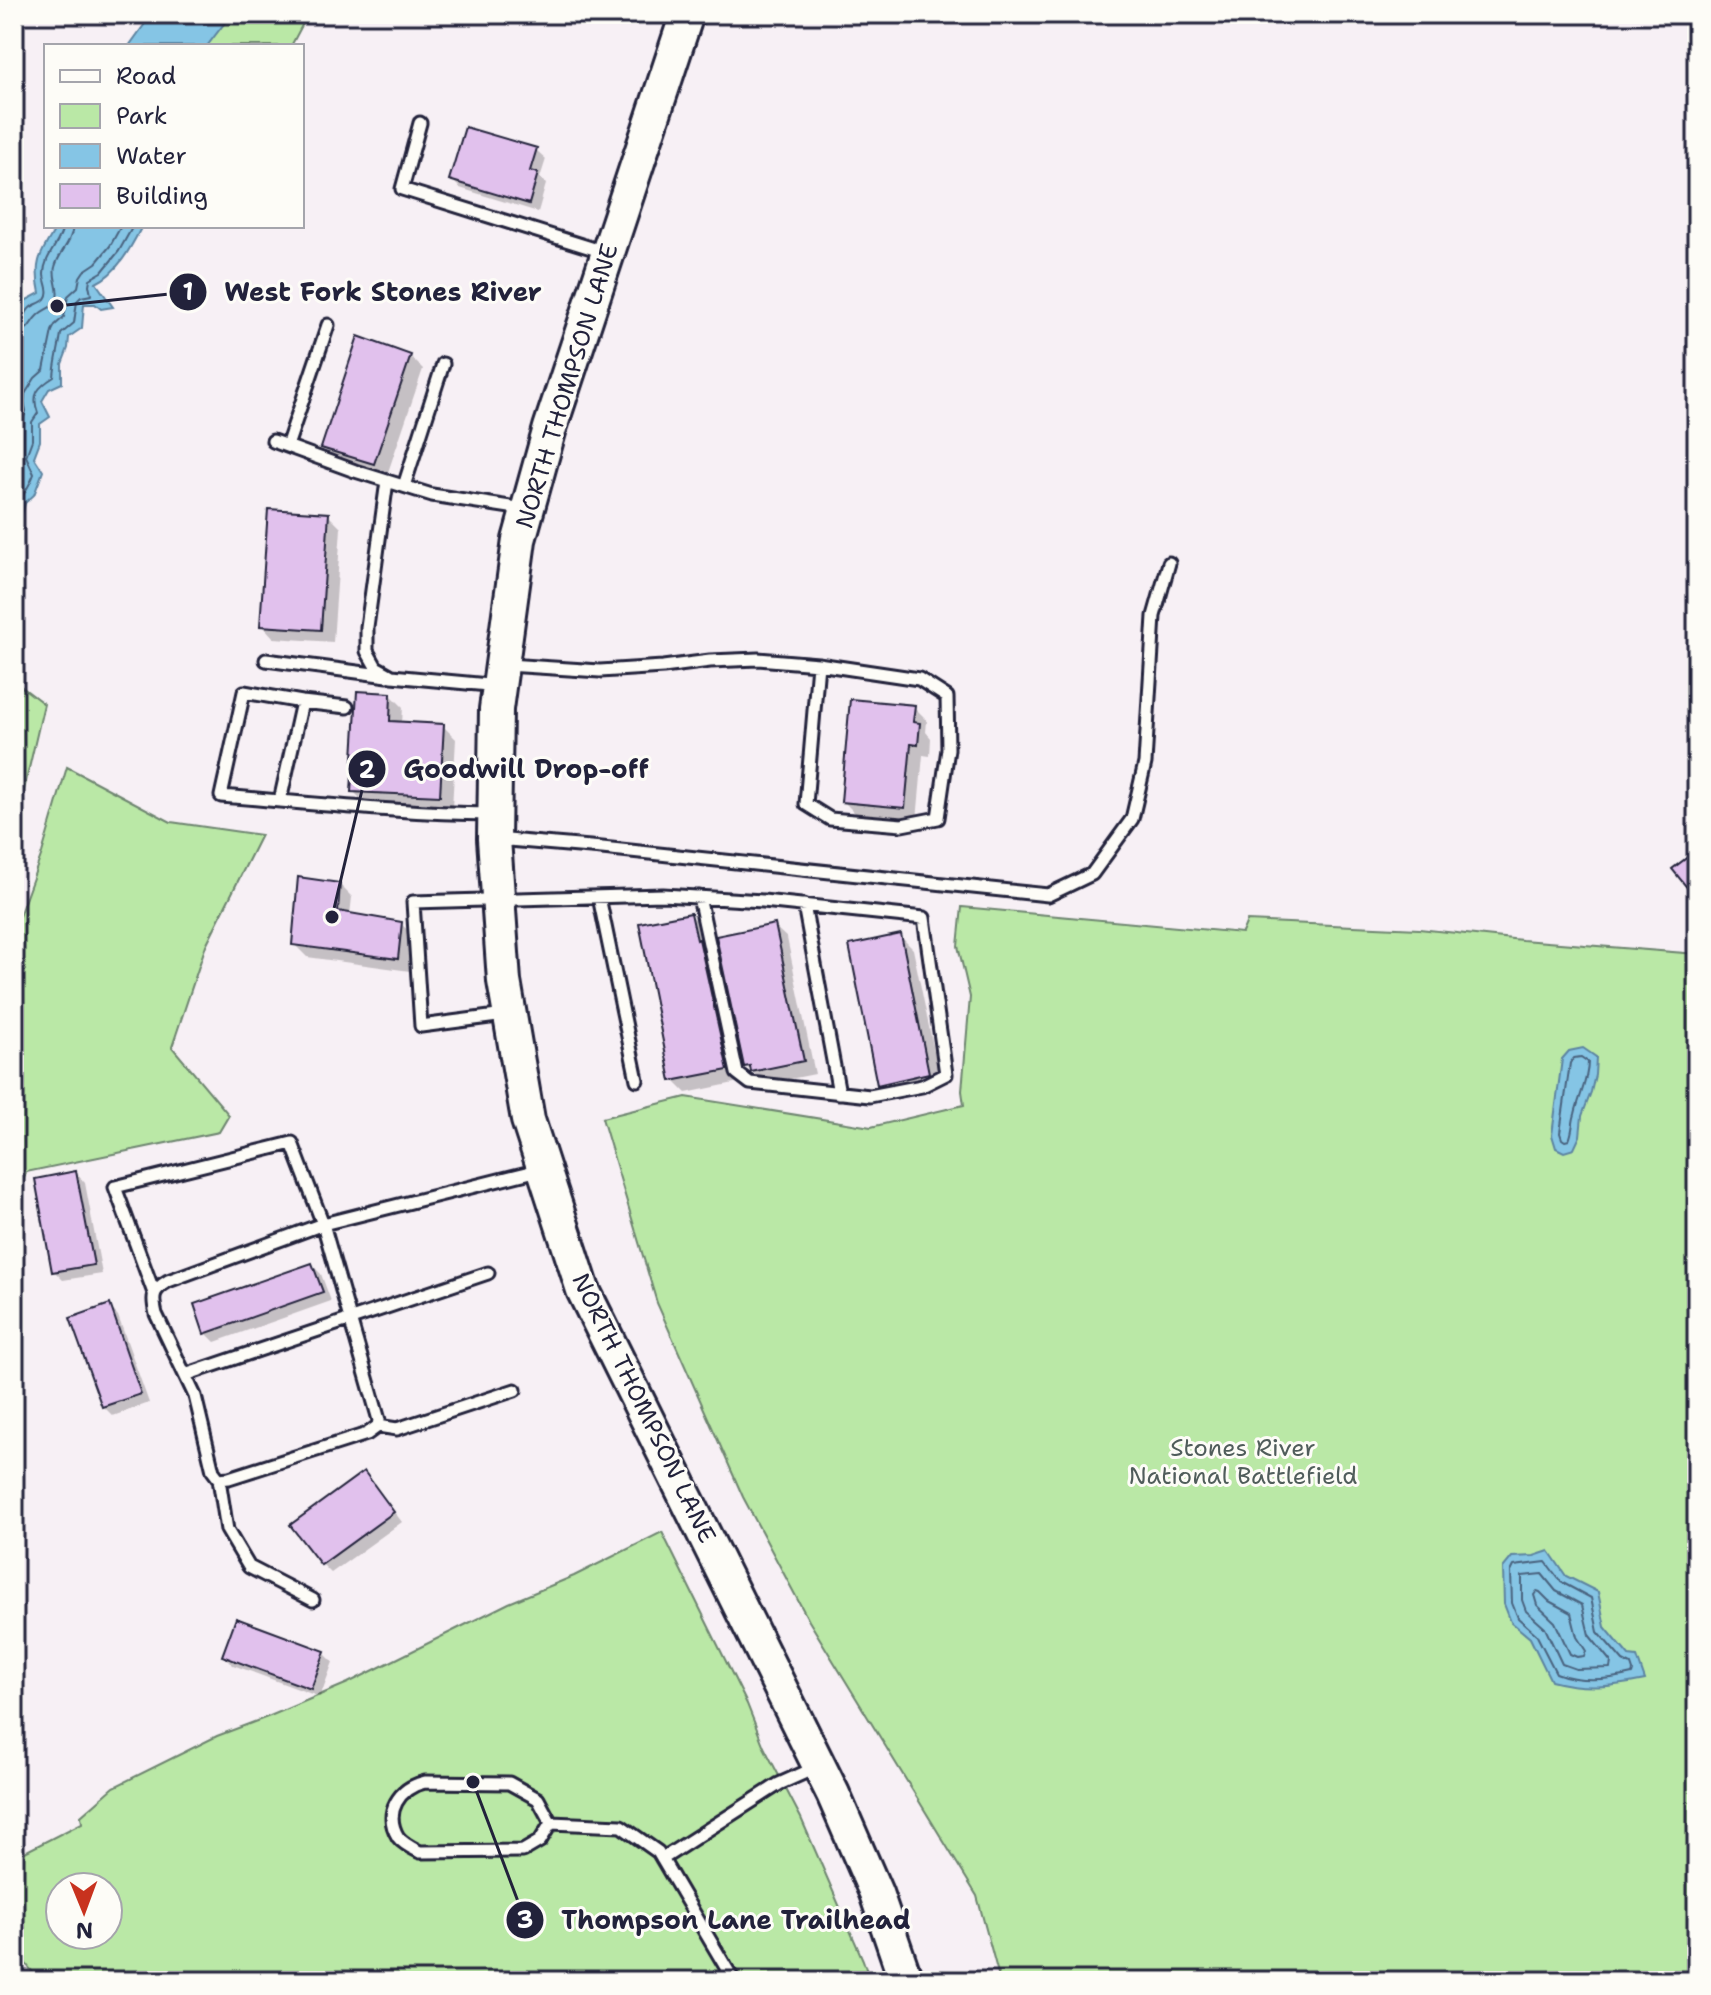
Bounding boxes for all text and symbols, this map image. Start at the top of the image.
legend [44,44,304,228]
text: Road [116,60,176,92]
text: Park [116,100,168,132]
text: Water [116,140,187,172]
text: Building [116,180,208,212]
street label: NORTH THOMPSON LANE [508,240,626,532]
callout: West Fork Stones River [168,267,558,317]
text: West Fork Stones River [224,274,542,309]
text: 1 [183,276,193,308]
callout: Goodwill Drop-off [347,744,664,794]
text: Goodwill Drop-off [403,751,649,786]
text: 2 [359,754,376,786]
street label: NORTH THOMPSON LANE [565,1268,723,1548]
park label: Stones River National Battlefield [1129,1432,1357,1492]
north arrow [44,1871,124,1951]
callout: Thompson Lane Trailhead [505,1895,927,1945]
text: Thompson Lane Trailhead [561,1902,911,1937]
text: 3 [517,1904,533,1936]
text: N [75,1916,93,1945]

